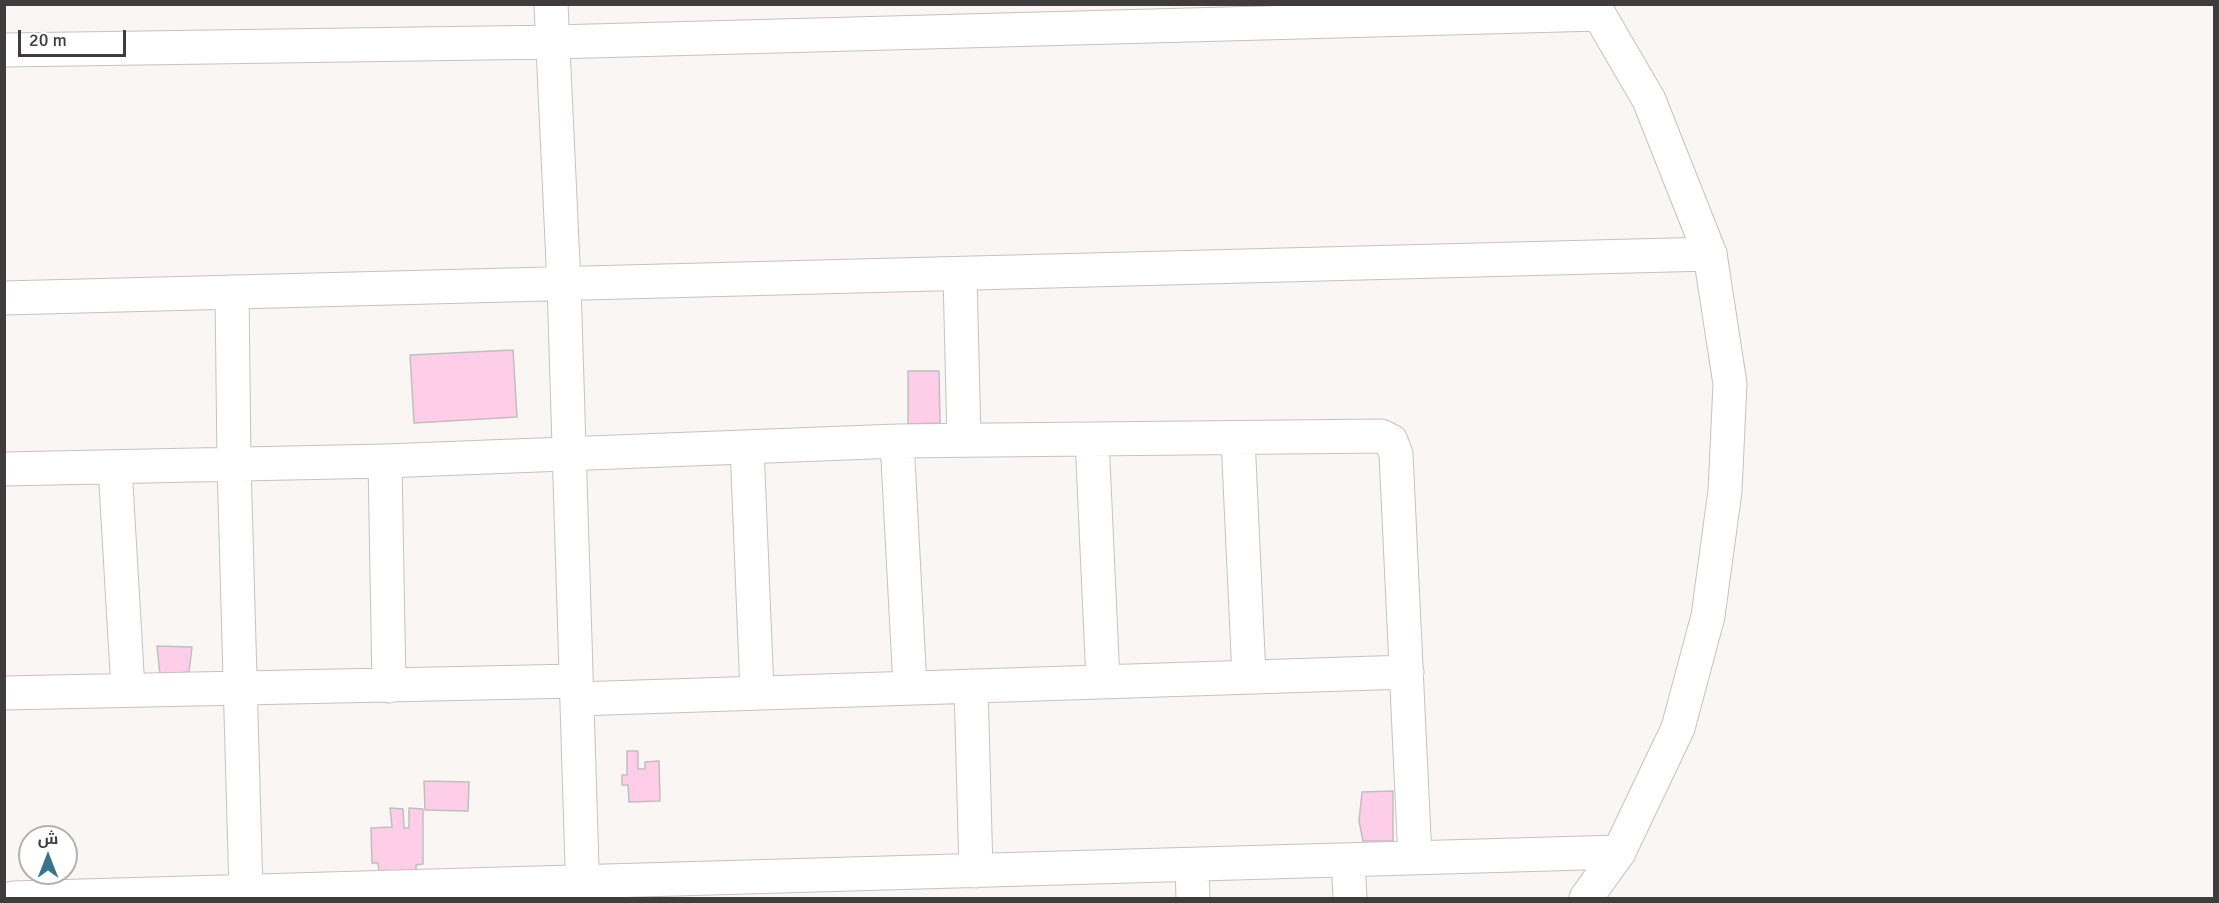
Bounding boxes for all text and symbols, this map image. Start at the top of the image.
scale bar [21,18,129,56]
text: 20 m [29,29,67,51]
north arrow [18,825,78,885]
text: ش [38,829,58,849]

